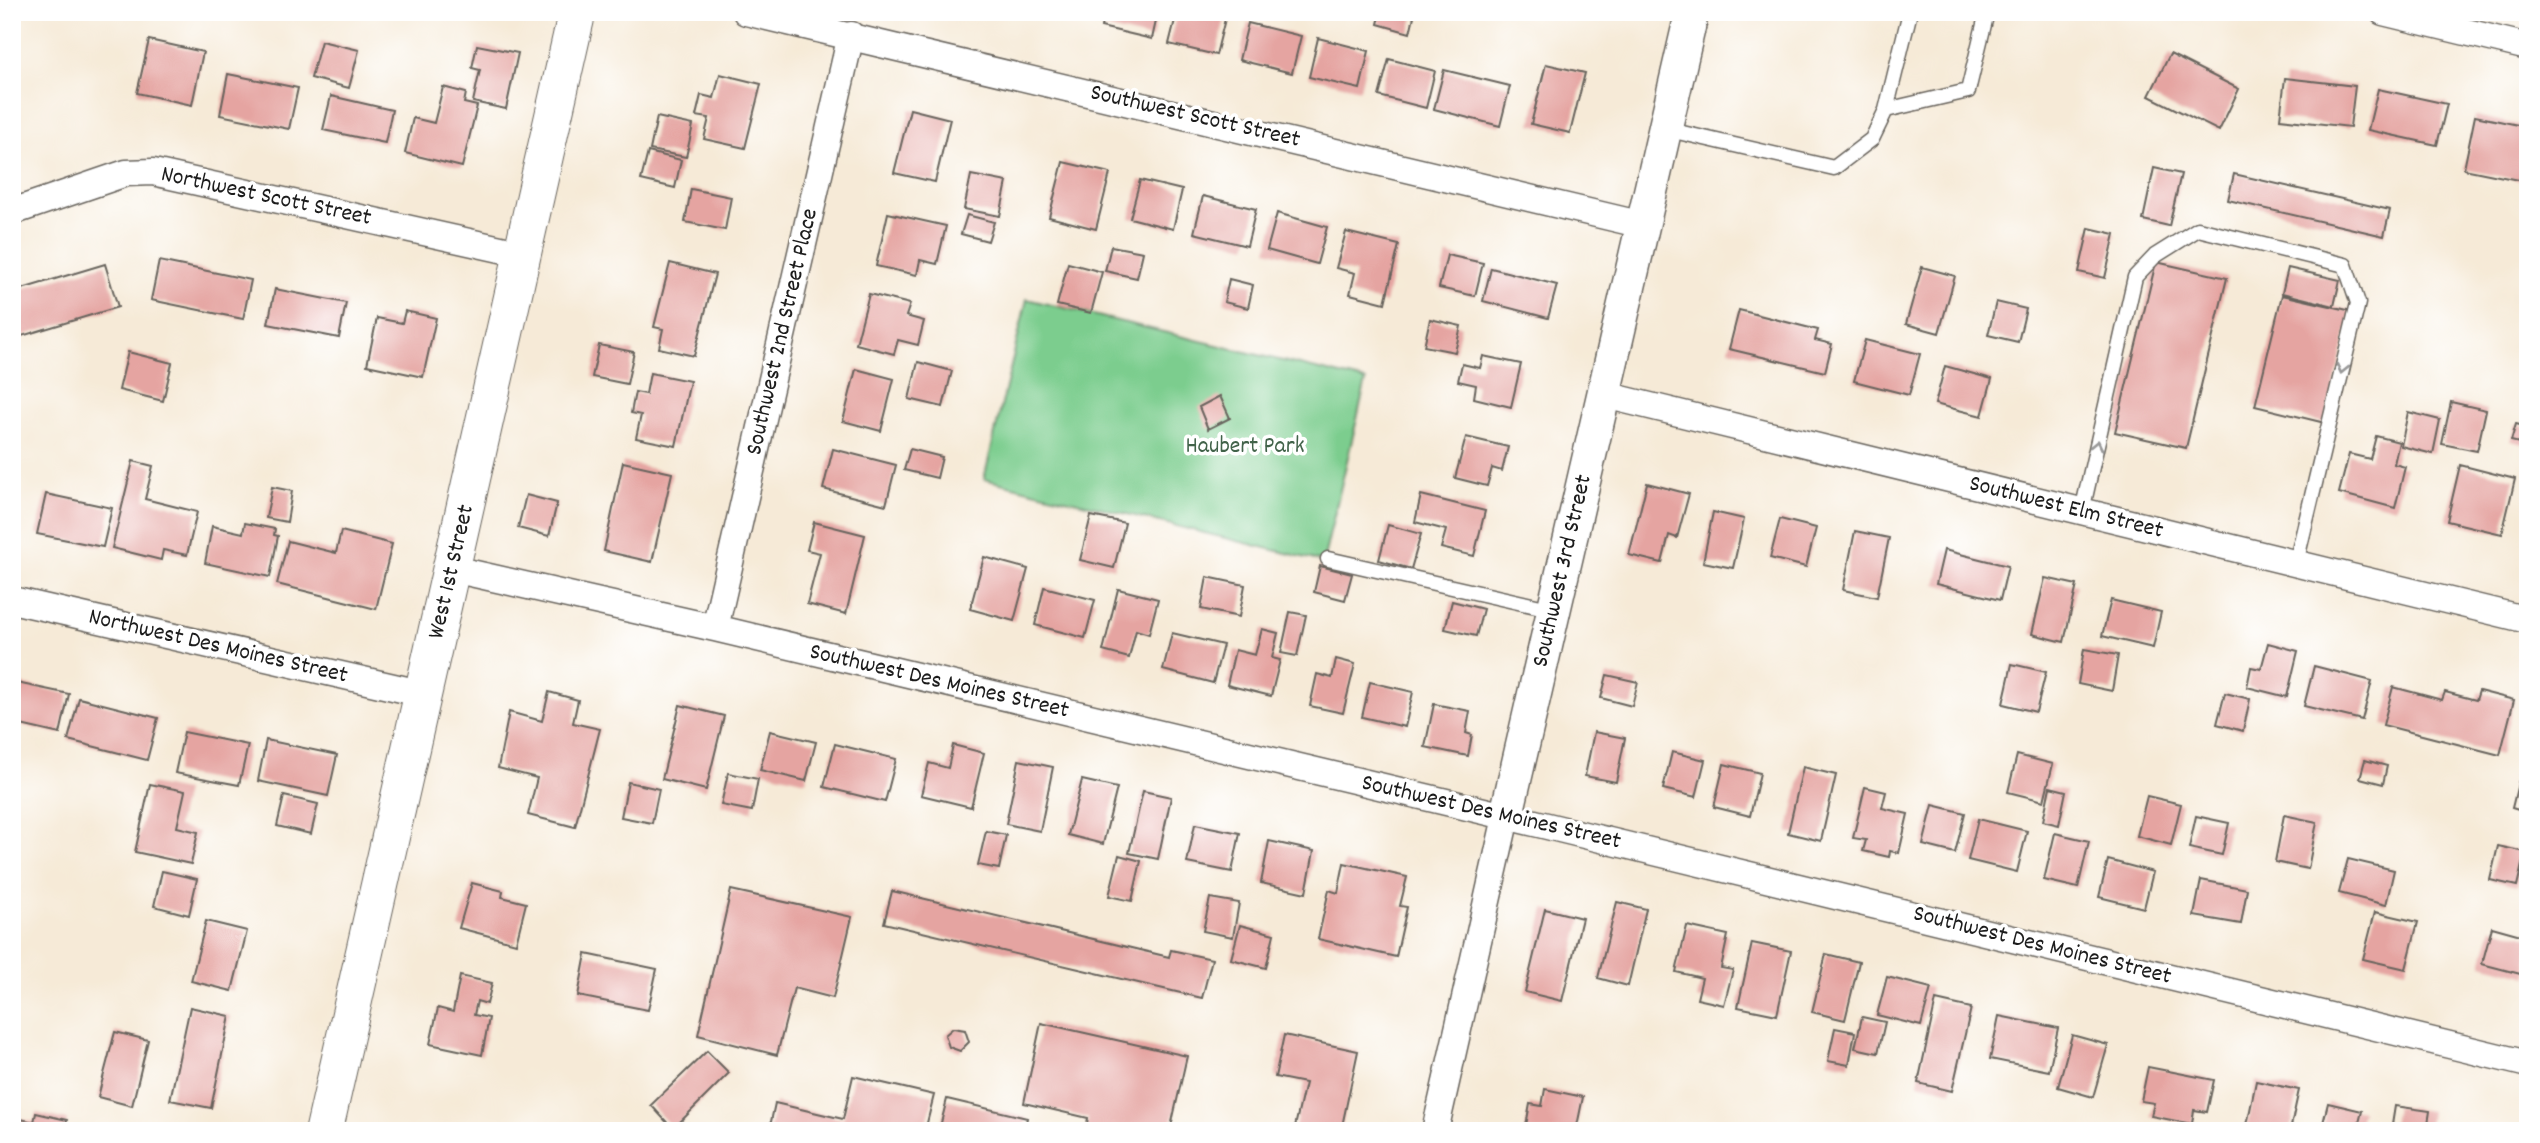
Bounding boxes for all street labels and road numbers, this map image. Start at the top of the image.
street label: Southwest Scott Street [1087,76,1303,158]
street label: Northwest Scott Street [158,158,374,236]
street label: Southwest 2nd Street Place [738,205,828,459]
street label: Southwest Elm Street [1965,467,2167,549]
street label: Southwest 3rd Street [1524,471,1602,671]
street label: West 1st Street [420,501,484,642]
street label: Northwest Des Moines Street [85,601,351,693]
street label: Southwest Des Moines Street [806,636,1072,728]
street label: Southwest Des Moines Street [1358,767,1624,859]
street label: Southwest Des Moines Street [1909,897,2175,995]

